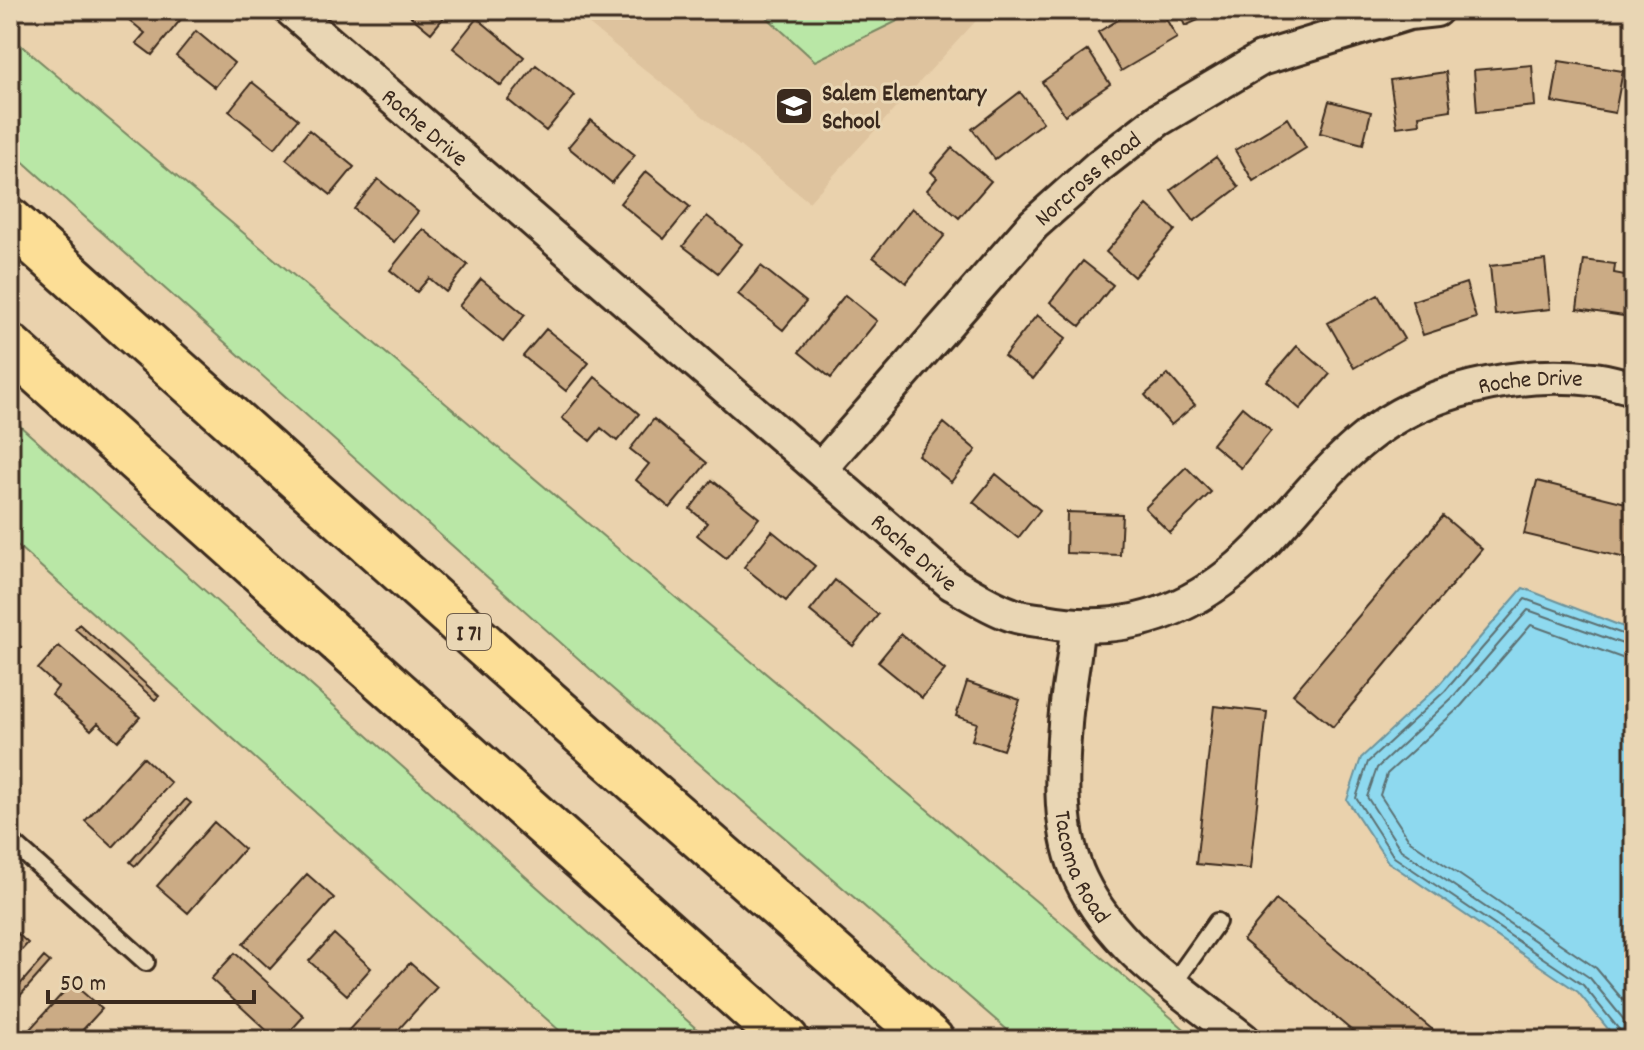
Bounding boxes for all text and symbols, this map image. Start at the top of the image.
place label: Salem Elementary School [822,78,987,140]
street label: Roche Drive [373,82,474,176]
school or university icon: Salem Elementary School [773,85,815,127]
street label: Norcross Road [1028,125,1150,236]
street label: Roche Drive [1475,363,1584,405]
street label: Roche Drive [862,506,964,601]
road number: I 71 [447,614,491,650]
street label: Tacoma Road [1043,809,1117,932]
scale bar [48,954,254,1004]
text: 50 m [60,968,106,1002]

